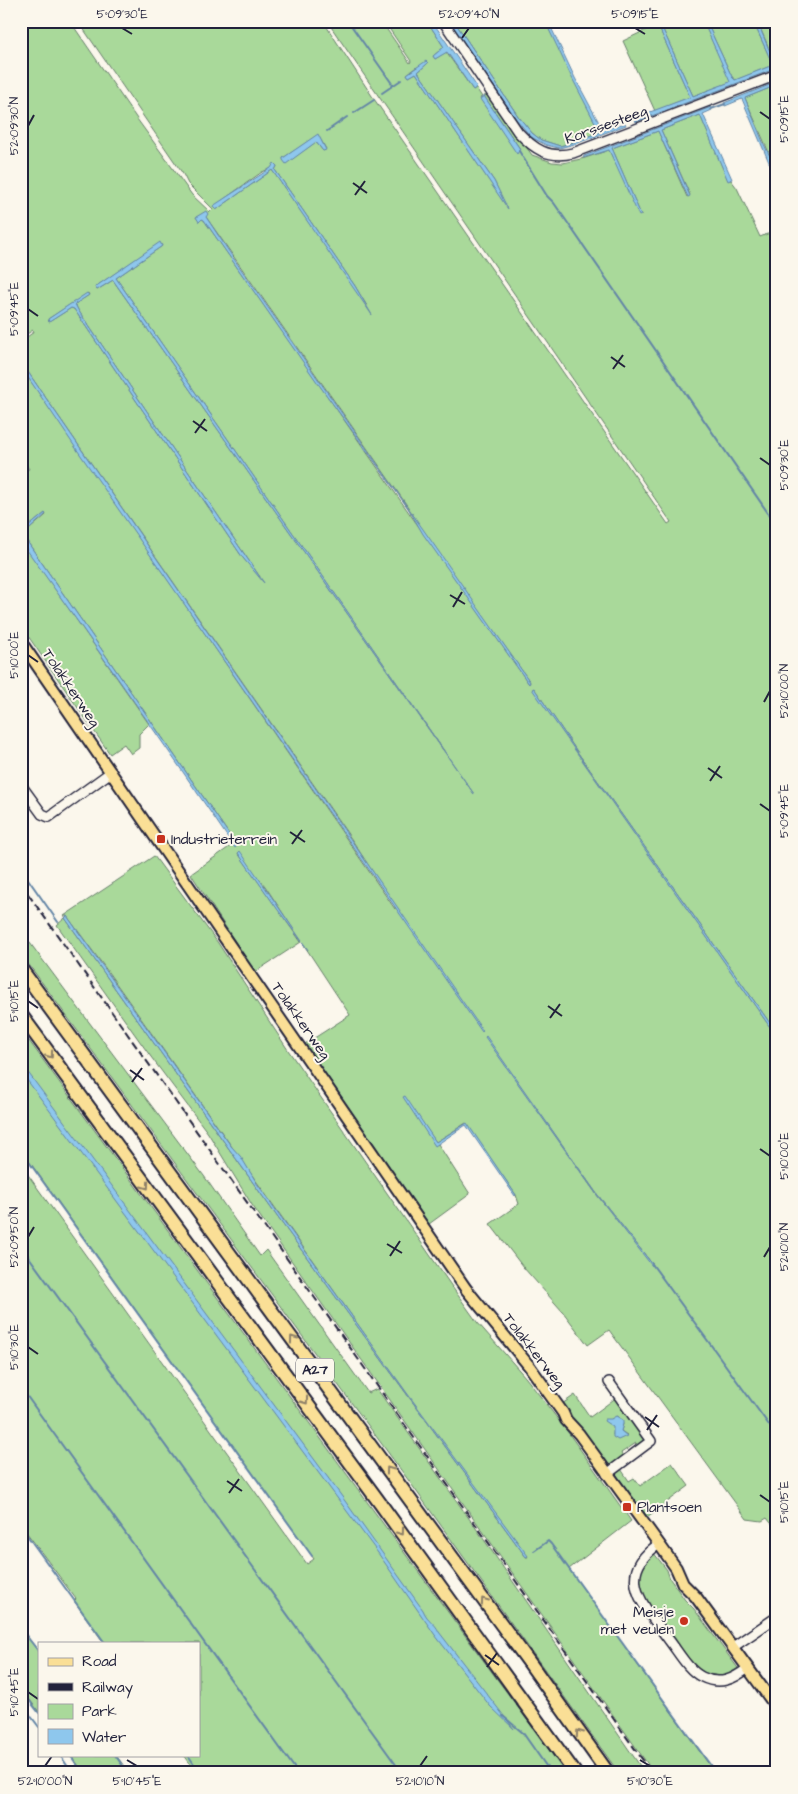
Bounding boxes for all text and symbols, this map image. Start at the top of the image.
text: 5°09'30"E [96,6,148,23]
text: 52°09'40"N [439,6,500,23]
text: 5°09'15"E [611,6,659,23]
text: 5°09'15"E [776,95,793,143]
text: 52°09'30"N [6,96,23,155]
street label: Korssesteeg [562,100,651,151]
text: 5°09'45"E [6,282,23,336]
text: 5°09'30"E [776,439,793,491]
text: 5°10'00"E [6,631,23,679]
street label: Tolakkerweg [36,645,105,732]
text: 52°10'00"N [776,663,793,718]
text: 5°09'45"E [776,784,793,838]
place label: Industrieterrein [171,829,277,850]
marker: Industrieterrein [155,833,167,845]
street label: Tolakkerweg [266,978,336,1065]
text: 5°10'15"E [6,980,23,1022]
one-way arrow [44,1049,53,1058]
text: 5°10'00"E [776,1132,793,1180]
one-way arrow [140,1180,148,1189]
text: 52°09'50"N [6,1206,23,1267]
text: 52°10'10"N [776,1222,793,1271]
street label: Tolakkerweg [497,1309,570,1394]
text: 5°10'30"E [6,1324,23,1370]
one-way arrow [290,1335,299,1345]
road number: A27 [296,1358,334,1382]
one-way arrow [299,1395,307,1404]
one-way arrow [386,1467,394,1476]
text: 5°10'15"E [776,1481,793,1523]
place label: Plantsoen [637,1497,702,1518]
marker: Plantsoen [621,1501,633,1513]
one-way arrow [395,1526,404,1536]
one-way arrow [481,1597,490,1607]
place label: Meisje met veulen [601,1602,674,1640]
marker: Meisje met veulen [678,1615,690,1627]
legend [38,1642,200,1756]
text: Road [82,1651,117,1672]
text: 5°10'45"E [6,1668,23,1716]
text: Railway [82,1677,133,1699]
text: Park [82,1701,117,1722]
text: Water [82,1727,126,1748]
one-way arrow [576,1729,585,1739]
text: 52°10'00"N [18,1773,73,1790]
text: 5°10'45"E [113,1773,161,1790]
text: 52°10'10"N [396,1773,445,1790]
text: 5°10'30"E [627,1773,673,1790]

